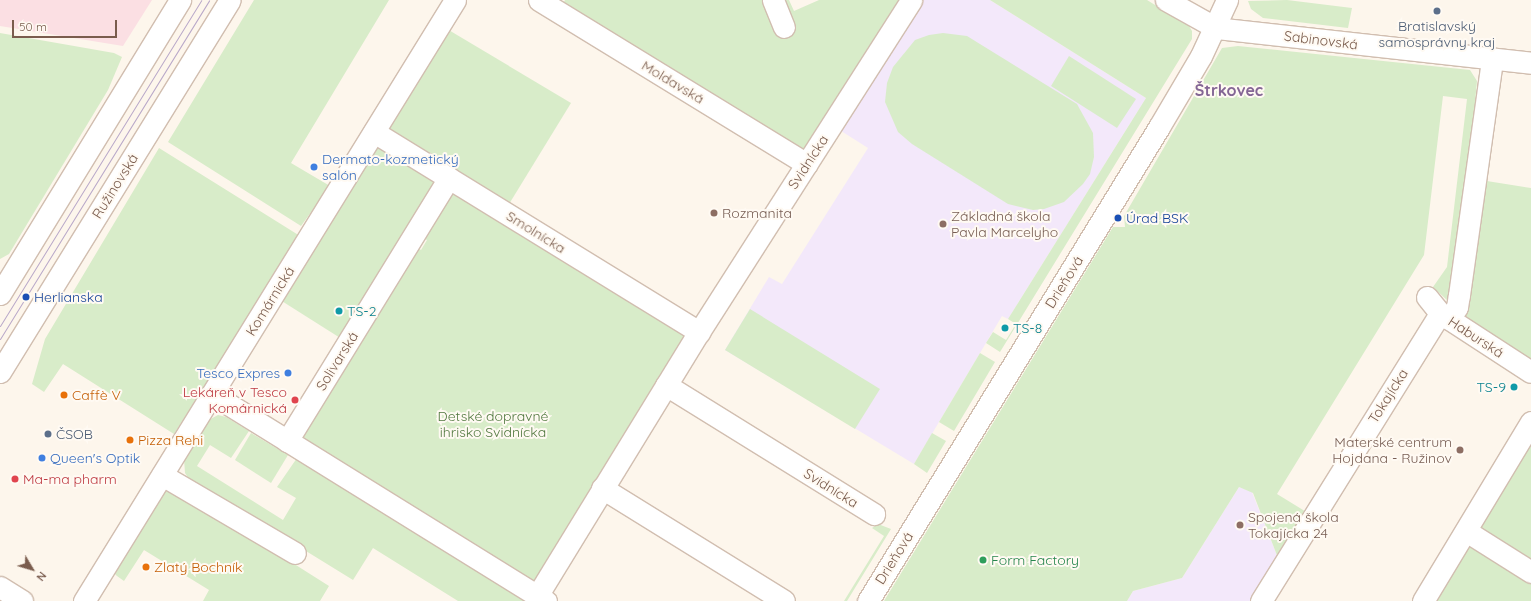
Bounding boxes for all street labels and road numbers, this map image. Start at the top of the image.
street label: Sabinovská [1283,27,1359,53]
street label: Moldavská [639,57,707,107]
street label: Svidnícka [784,132,832,192]
street label: Ružinovská [88,151,142,221]
street label: Smolnícka [503,207,569,257]
street label: Drieňová [1041,253,1087,311]
street label: Komárnická [242,263,298,339]
street label: Haburská [1445,313,1507,361]
street label: Solivarská [312,328,362,394]
street label: Tokajícka [1365,366,1411,426]
street label: Svidnícka [801,465,861,511]
street label: Drieňová [871,529,917,587]

